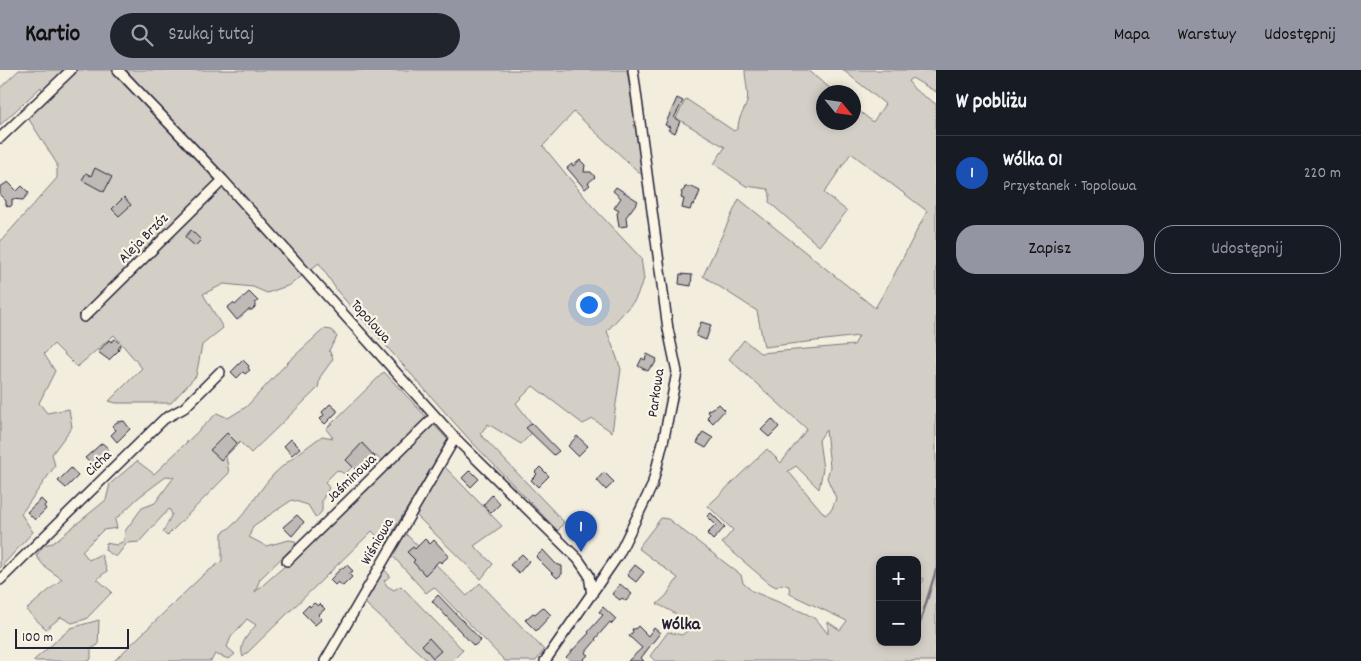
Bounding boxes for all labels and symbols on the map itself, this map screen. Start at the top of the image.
north arrow [816,85,861,130]
street label: Aleja Brzóz [114,209,174,269]
your location [576,292,602,318]
street label: Topolowa [344,295,396,349]
street label: Parkowa [643,366,671,419]
street label: Cicha [81,445,118,482]
street label: Jaśminowa [322,449,383,509]
pin: 1 [565,511,597,552]
street label: Wiśniowa [356,514,401,570]
district label: Wólka [662,613,701,638]
scale bar [15,626,129,649]

